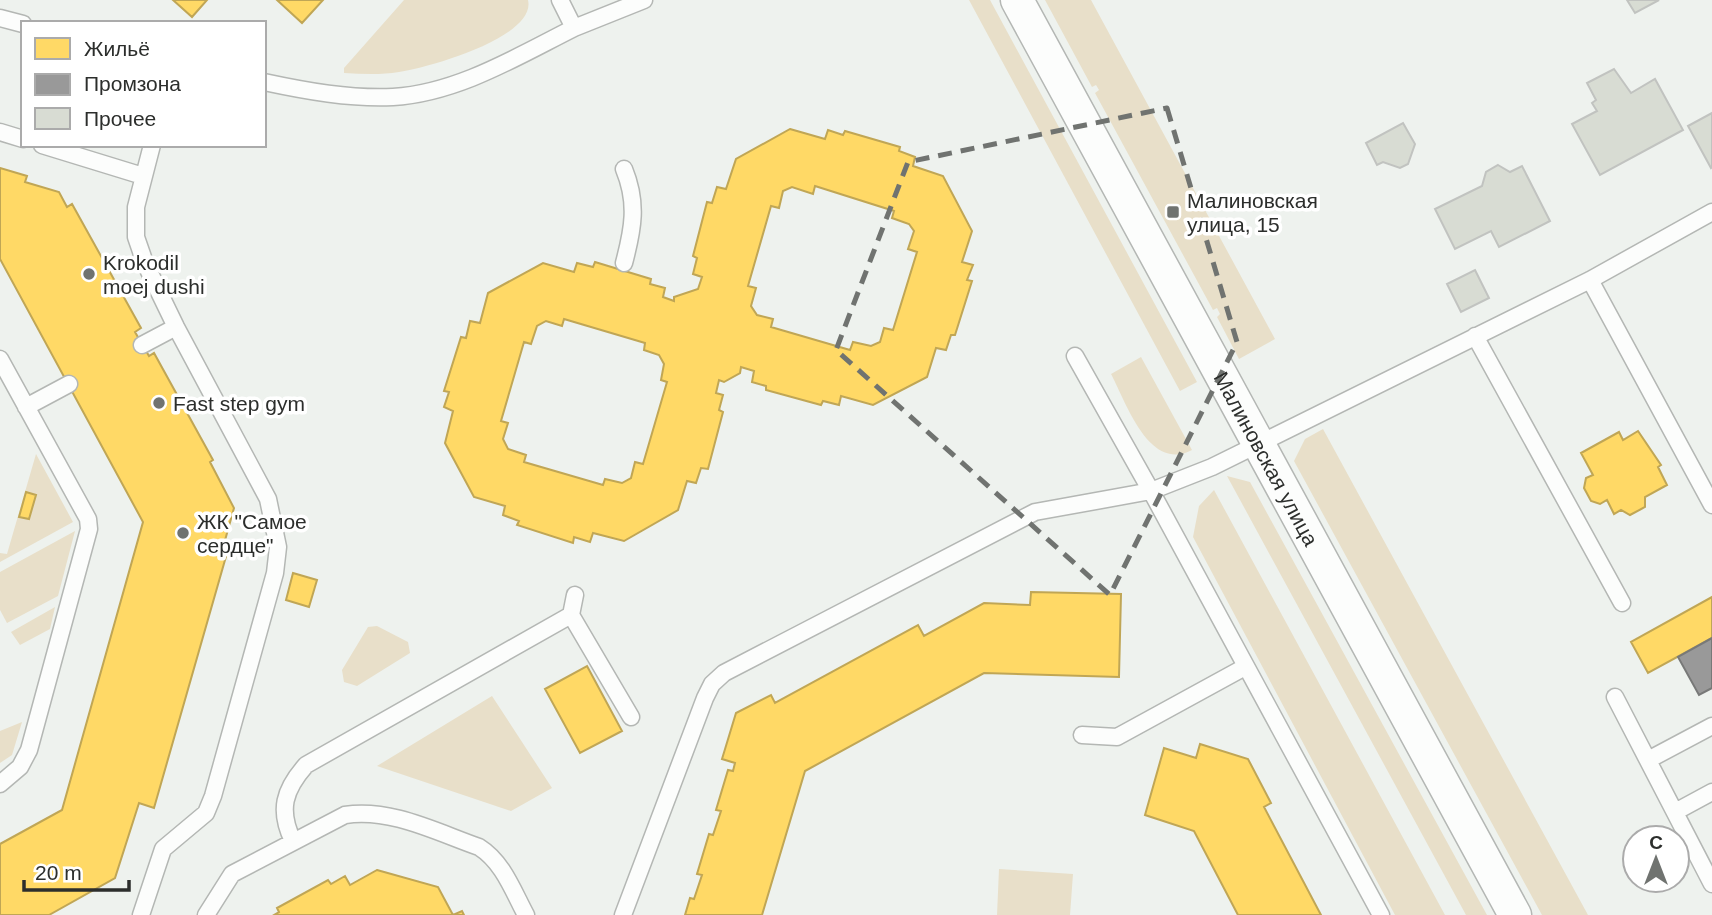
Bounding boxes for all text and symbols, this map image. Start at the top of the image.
legend [21,21,266,147]
text: Жильё [84,37,150,60]
text: Промзона [84,72,181,95]
text: Прочее [84,107,156,130]
place label: Малиновская улица, 15 [1187,189,1318,236]
marker: Малиновская улица, 15 [1165,204,1181,220]
place label: Krokodil moej dushi [103,251,205,298]
marker: Krokodil moej dushi [81,266,97,282]
street label: Малиновская улица [1210,368,1323,550]
place label: Fast step gym [173,392,305,415]
marker: Fast step gym [151,395,167,411]
place label: ЖК "Самое сердце" [197,510,307,557]
marker: ЖК "Самое сердце" [175,525,191,541]
north arrow [1621,824,1691,894]
text: С [1649,832,1663,853]
scale bar [24,848,130,892]
text: 20 m [35,861,82,884]

